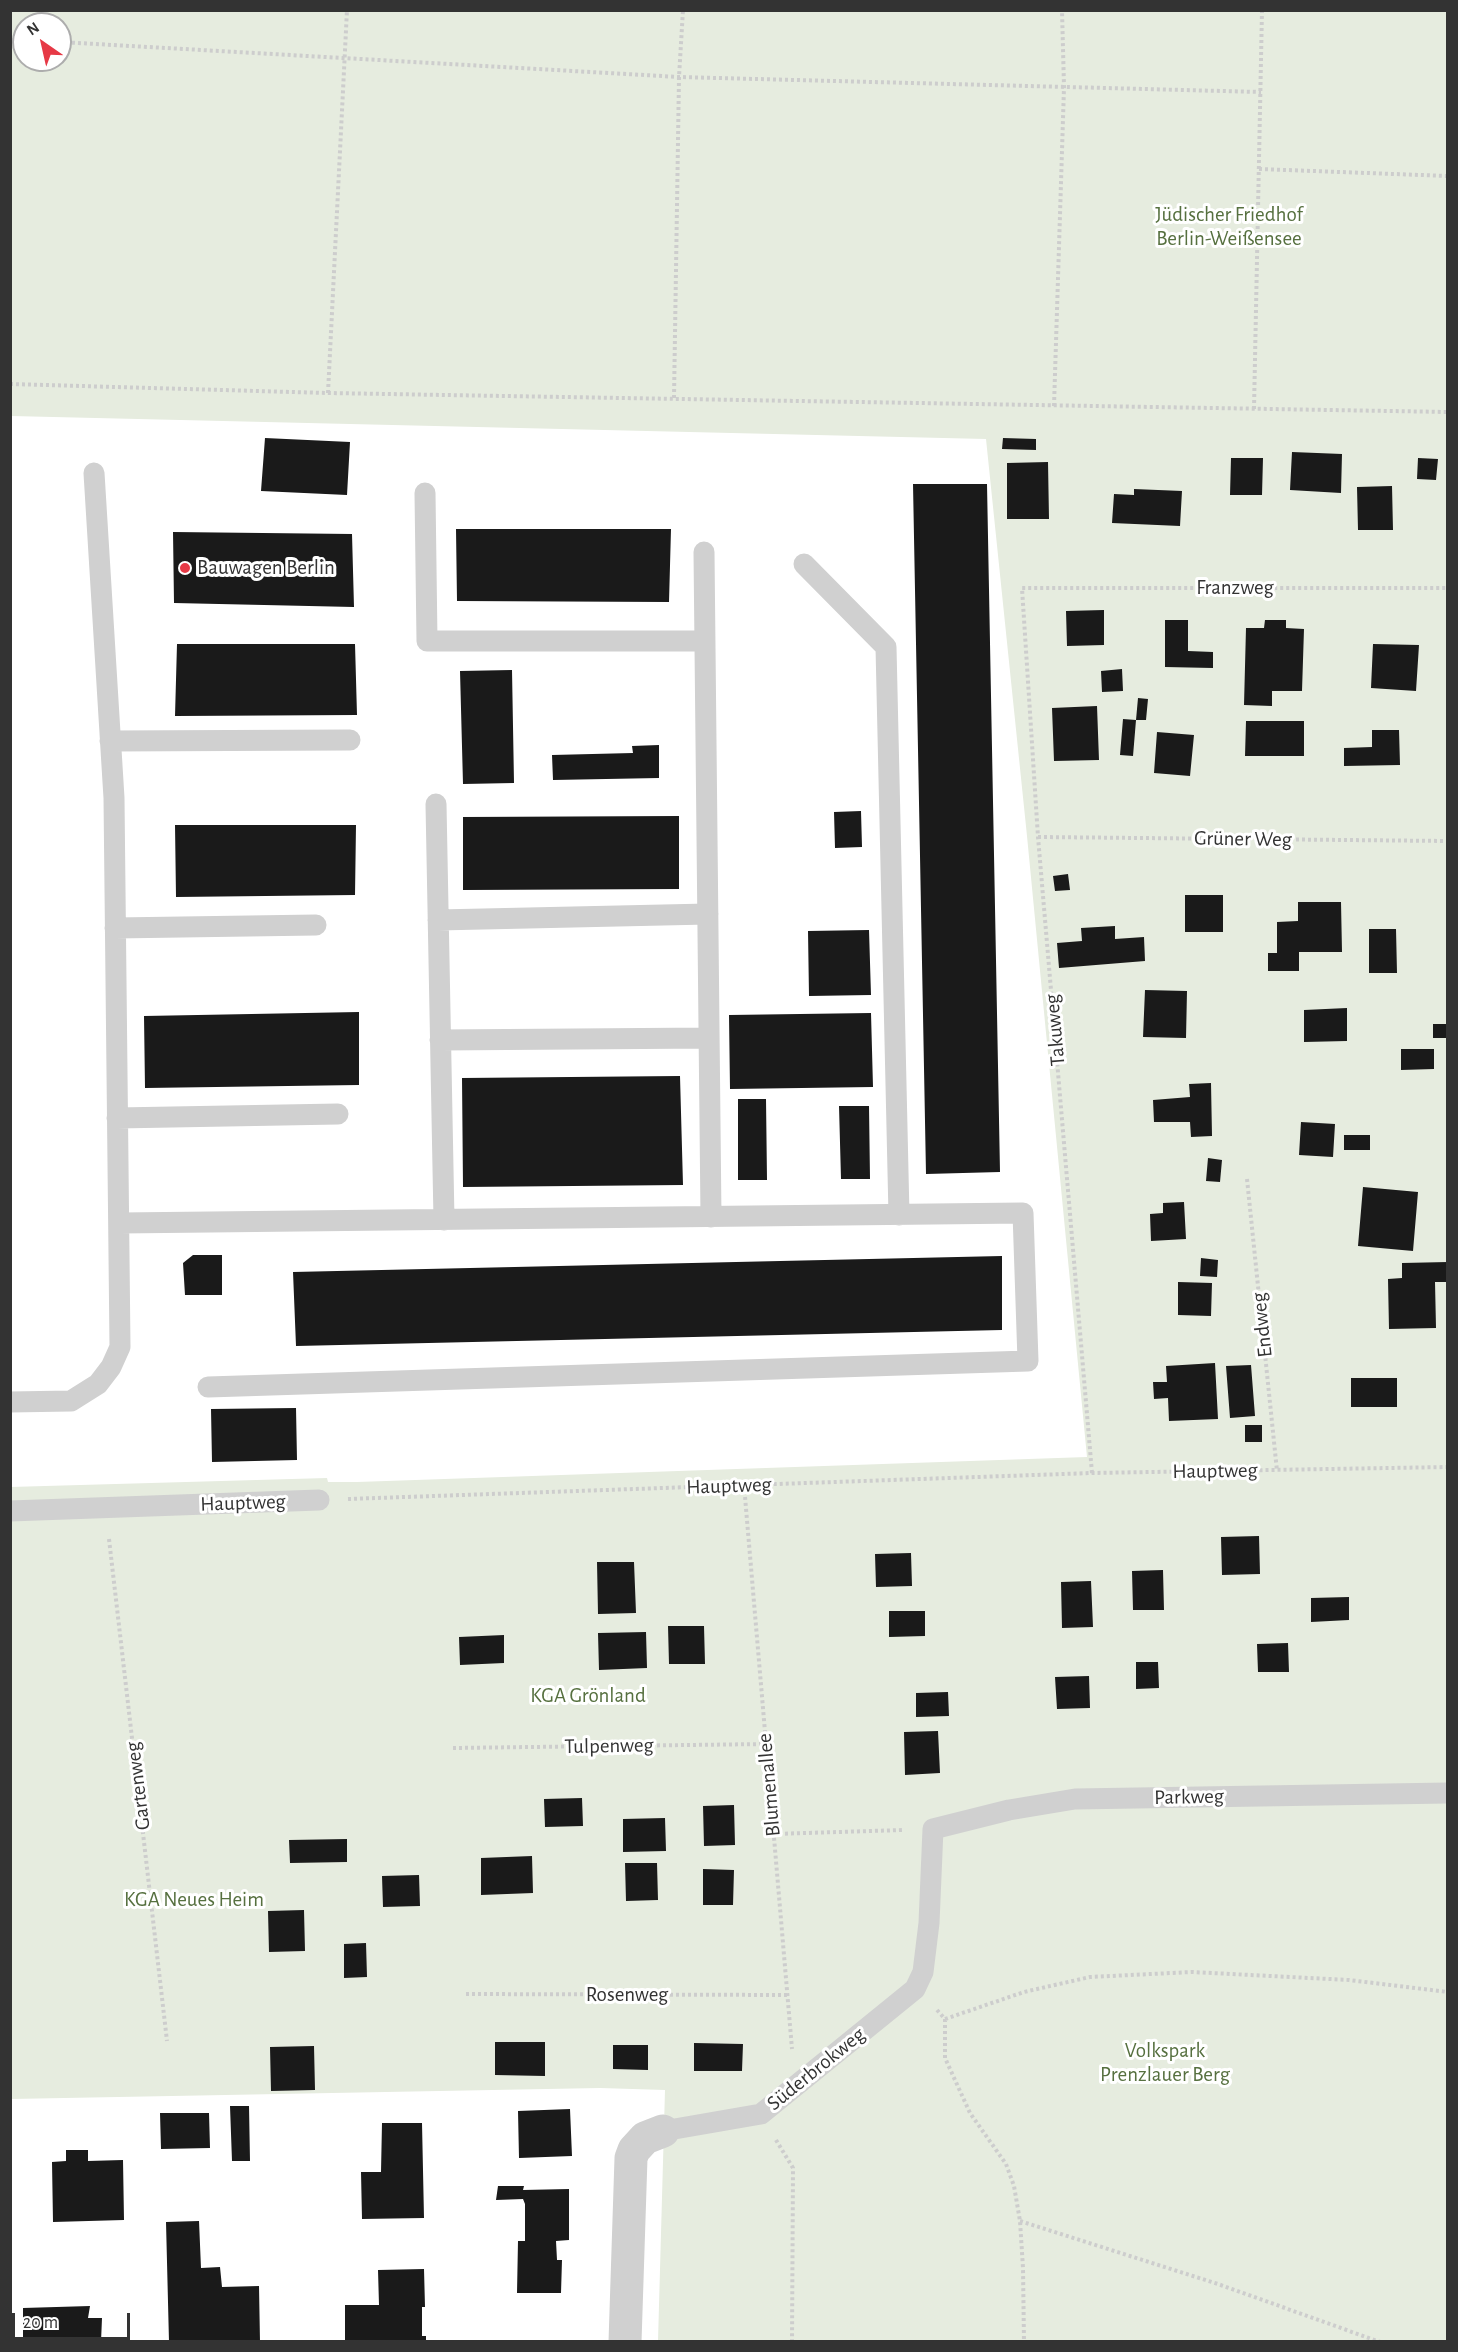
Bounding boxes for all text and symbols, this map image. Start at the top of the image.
north arrow [12,12,72,72]
text: N [24,19,42,38]
park label: Jüdischer Friedhof Berlin-Weißensee [1155,202,1303,252]
place label: Bauwagen Berlin [197,555,335,581]
marker: Bauwagen Berlin [178,561,192,575]
street label: Franzweg [1196,575,1274,601]
street label: Grüner Weg [1194,826,1292,852]
street label: Takuweg [1039,993,1071,1067]
street label: Endweg [1246,1291,1278,1359]
street label: Hauptweg [1172,1458,1258,1484]
street label: Hauptweg [686,1472,772,1500]
street label: Hauptweg [200,1489,286,1517]
park label: KGA Grönland [530,1683,646,1709]
street label: Blumenallee [752,1732,786,1838]
street label: Tulpenweg [564,1733,654,1759]
street label: Gartenweg [120,1740,156,1832]
street label: Parkweg [1154,1784,1224,1810]
park label: KGA Neues Heim [124,1887,264,1913]
street label: Rosenweg [586,1982,668,2008]
street label: Süderbrokweg [762,2022,870,2116]
park label: Volkspark Prenzlauer Berg [1100,2038,1230,2088]
scale bar [15,2301,134,2339]
text: 20 m [23,2314,58,2332]

